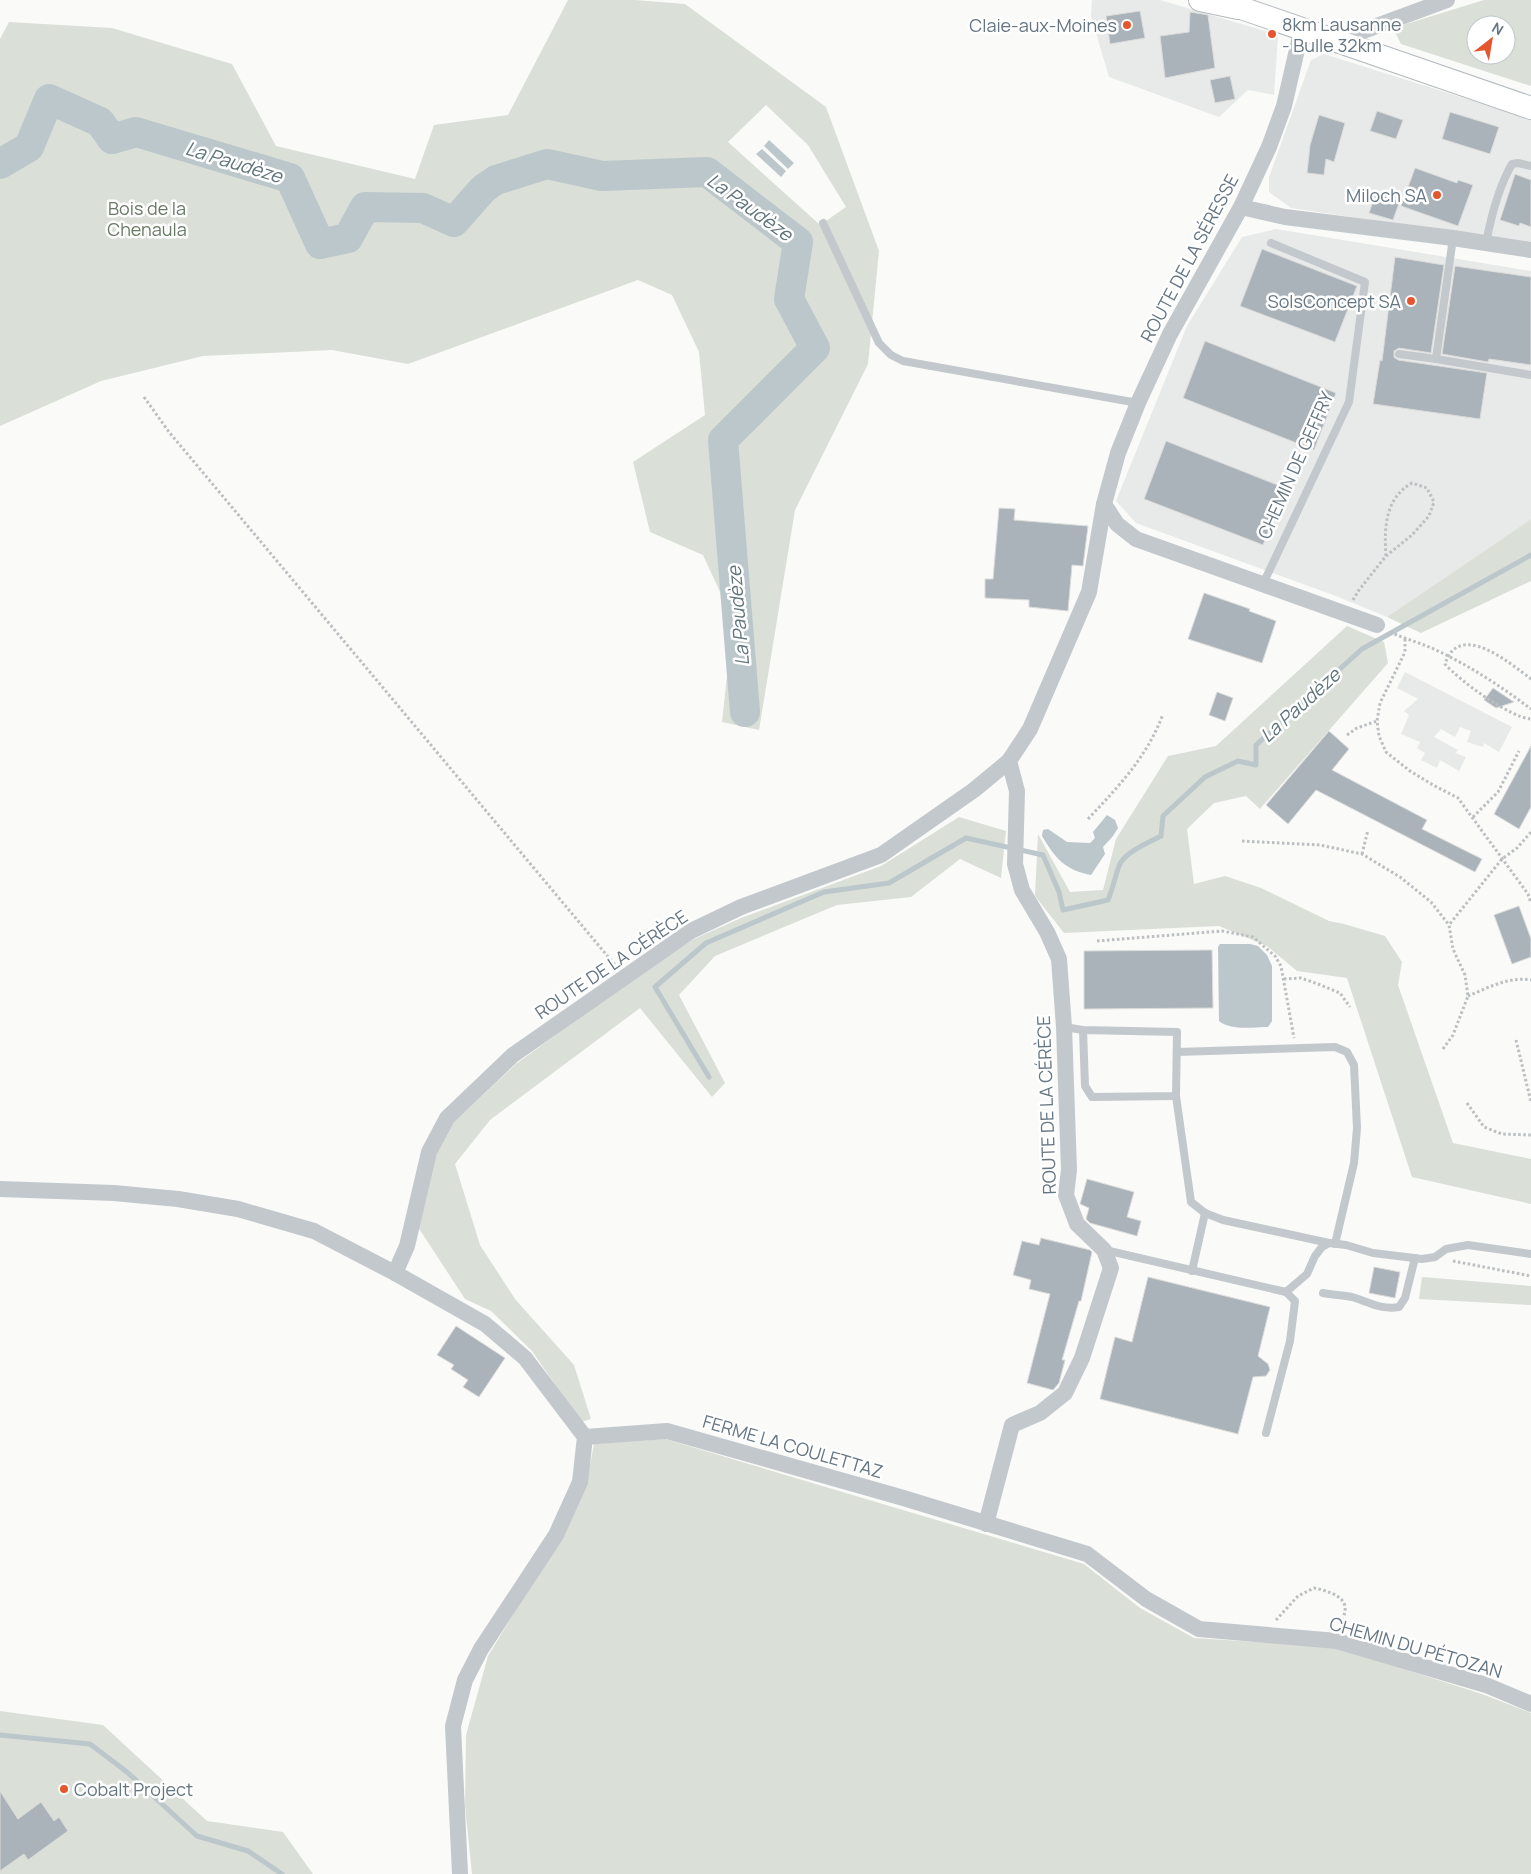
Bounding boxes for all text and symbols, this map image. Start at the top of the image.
place label: 8km Lausanne - Bulle 32km [1282,12,1401,57]
place label: Claie-aux-Moines [969,13,1117,37]
north arrow [1466,15,1516,65]
text: N [1489,18,1507,39]
marker: Claie-aux-Moines [1121,19,1133,31]
marker: 8km Lausanne - Bulle 32km [1266,28,1278,40]
water label: La Paudèze [183,135,287,190]
water label: La Paudèze [702,167,799,248]
street label: ROUTE DE LA SÉRESSE [1135,170,1243,346]
place label: Miloch SA [1346,183,1428,207]
marker: Miloch SA [1431,189,1443,201]
park label: Bois de la Chenaula [107,196,187,241]
place label: SolsConcept SA [1268,289,1402,313]
marker: SolsConcept SA [1405,295,1417,307]
street label: CHEMIN DE GEFFRY [1252,387,1339,542]
water label: La Paudèze [721,563,755,667]
water label: La Paudèze [1254,661,1347,748]
street label: ROUTE DE LA CÉRÈCE [530,904,692,1024]
street label: ROUTE DE LA CÉRÈCE [1031,1015,1061,1195]
street label: FERME LA COULETTAZ [700,1409,886,1483]
street label: CHEMIN DU PÉTOZAN [1327,1611,1505,1683]
place label: Cobalt Project [74,1777,193,1801]
marker: Cobalt Project [58,1783,70,1795]

